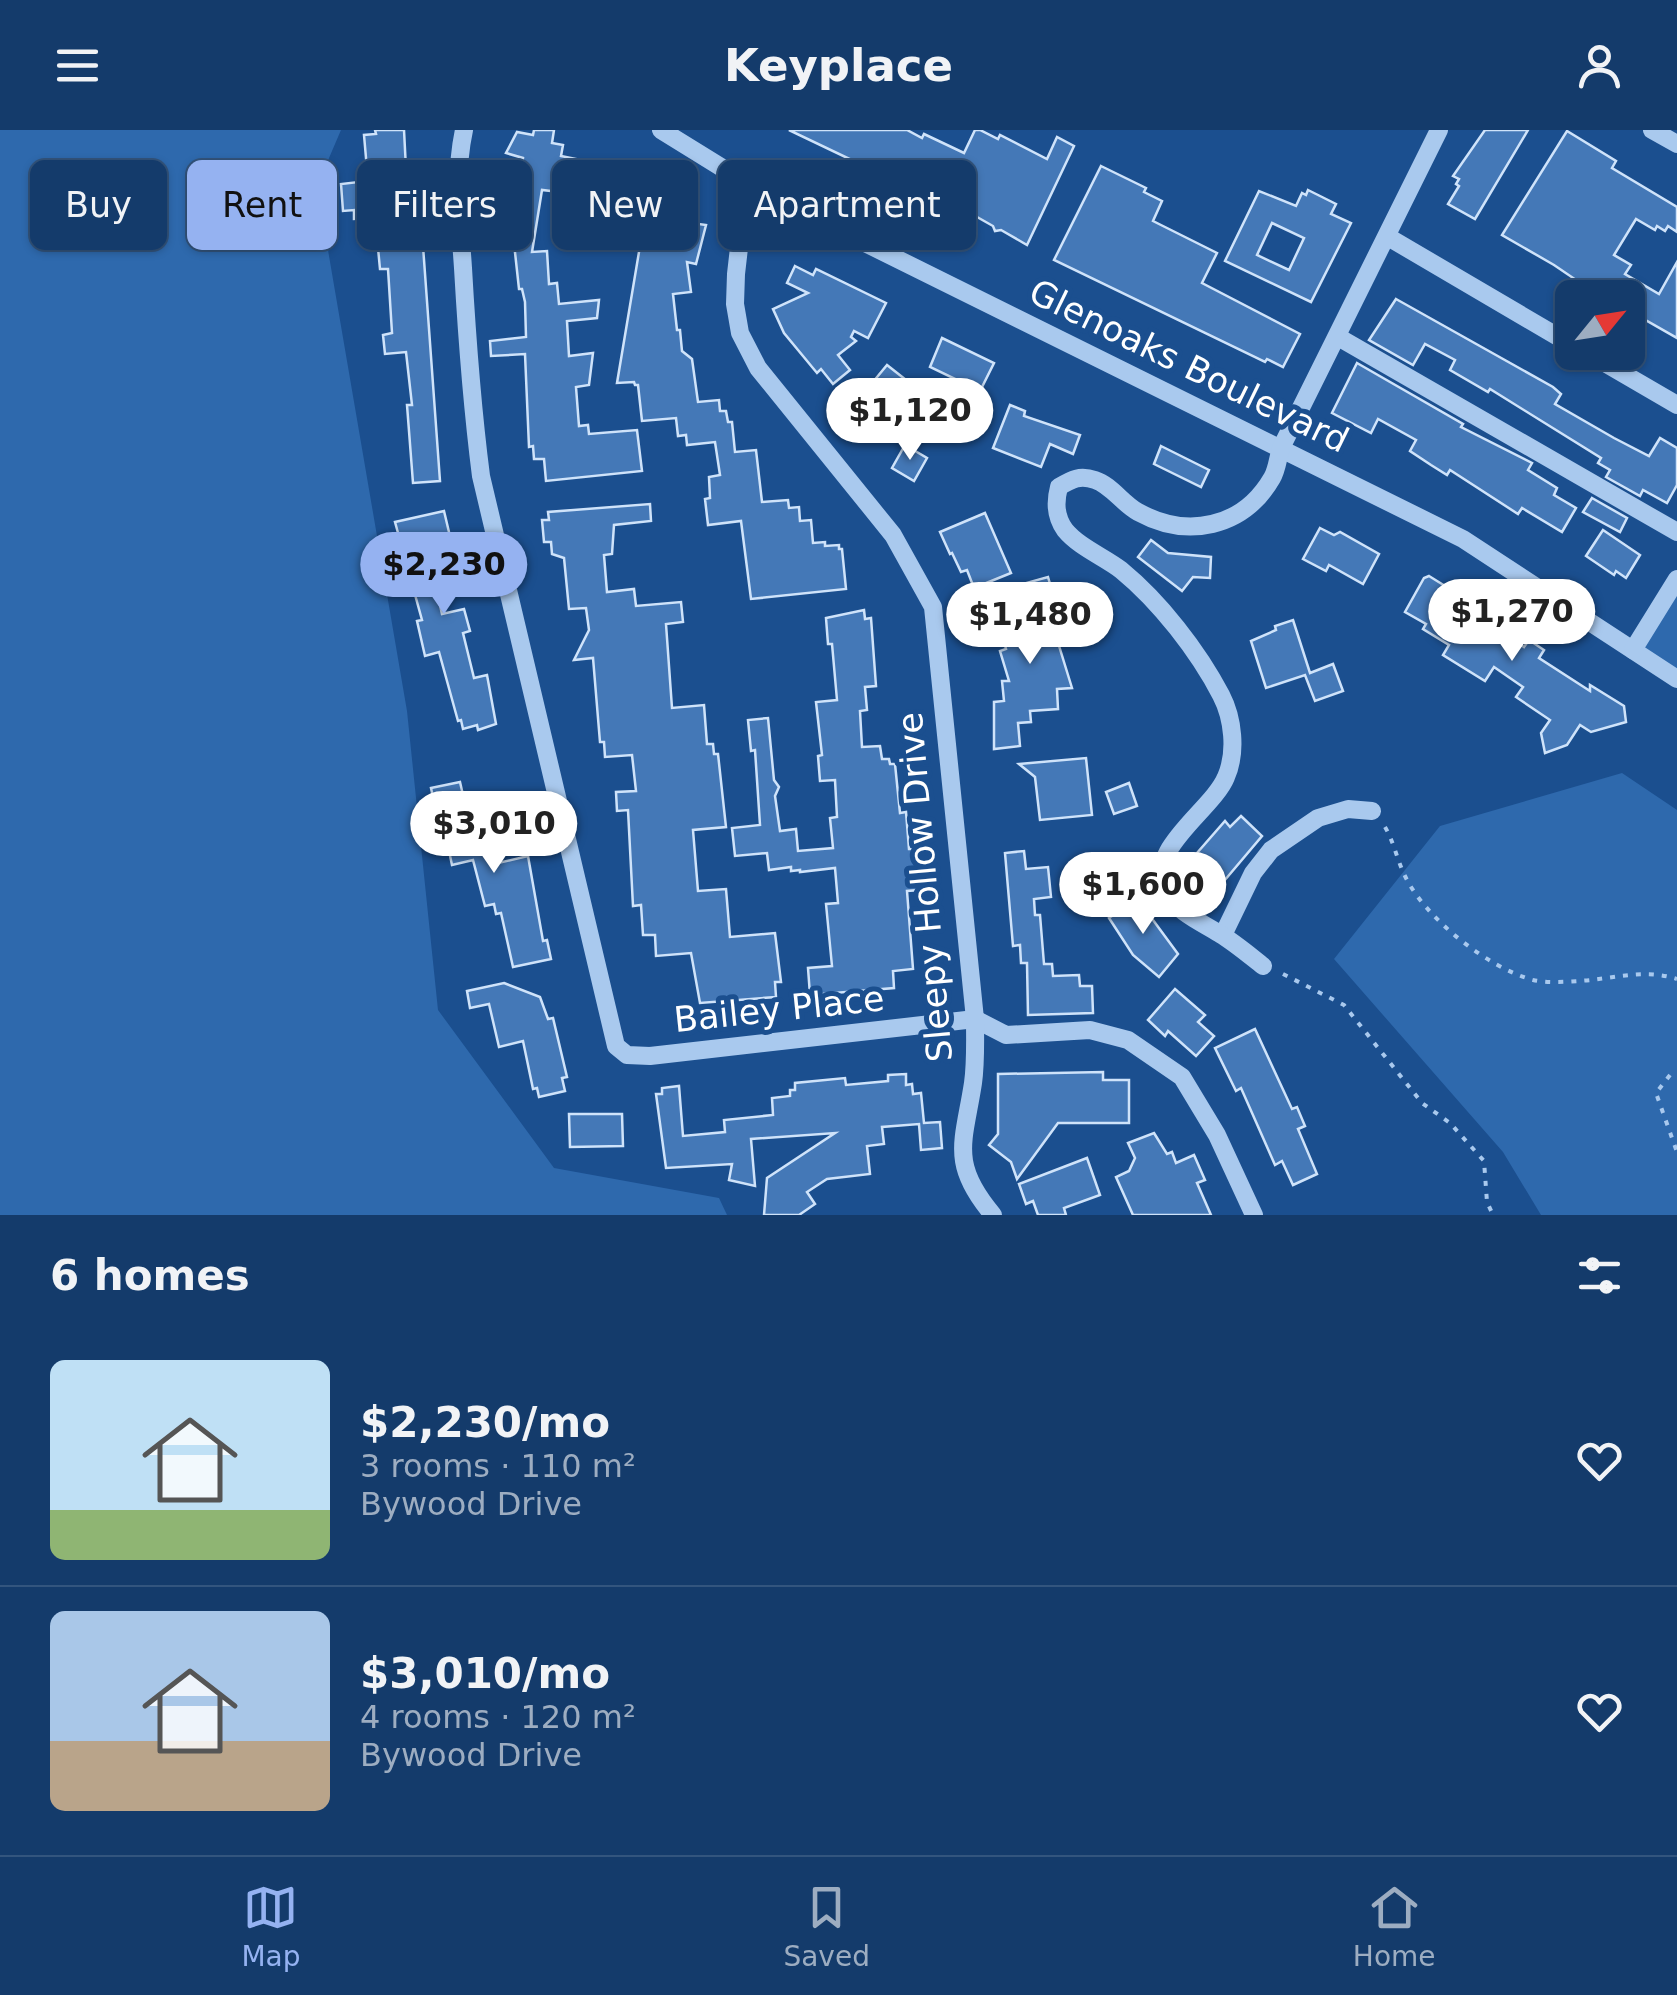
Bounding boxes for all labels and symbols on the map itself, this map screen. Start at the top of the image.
street label: Glenoaks Boulevard [1023,271,1355,461]
north arrow [1555,280,1645,370]
pin: $1,120 [829,378,991,463]
pin: $2,230 [363,532,525,617]
pin: $1,270 [1431,579,1593,664]
pin: $1,480 [949,582,1111,667]
street label: Sleepy Hollow Drive [890,711,960,1063]
pin: $3,010 [413,791,575,876]
pin: $1,600 [1062,852,1224,937]
street label: Bailey Place [672,978,886,1040]

